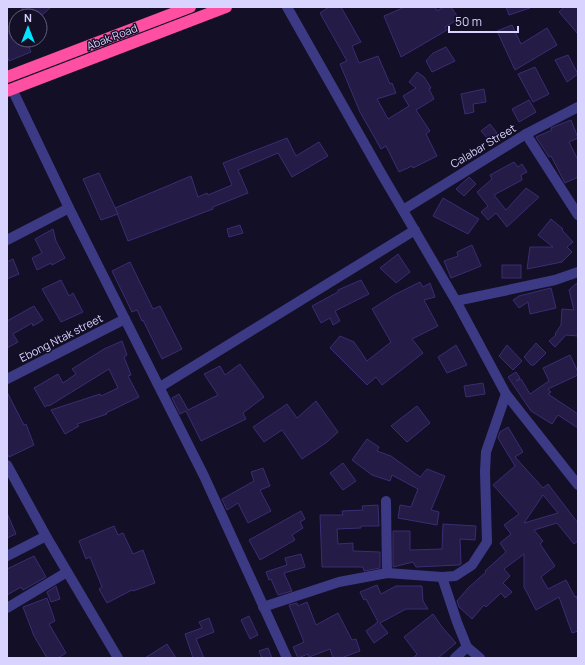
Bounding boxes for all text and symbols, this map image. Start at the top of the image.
north arrow [8,8,48,48]
scale bar [449,8,518,34]
text: N [24,10,32,25]
text: 50 m [455,13,482,30]
street label: Abak Road [84,20,139,53]
street label: Calabar Street [447,120,518,171]
street label: Ebong Ntak street [17,310,105,365]

